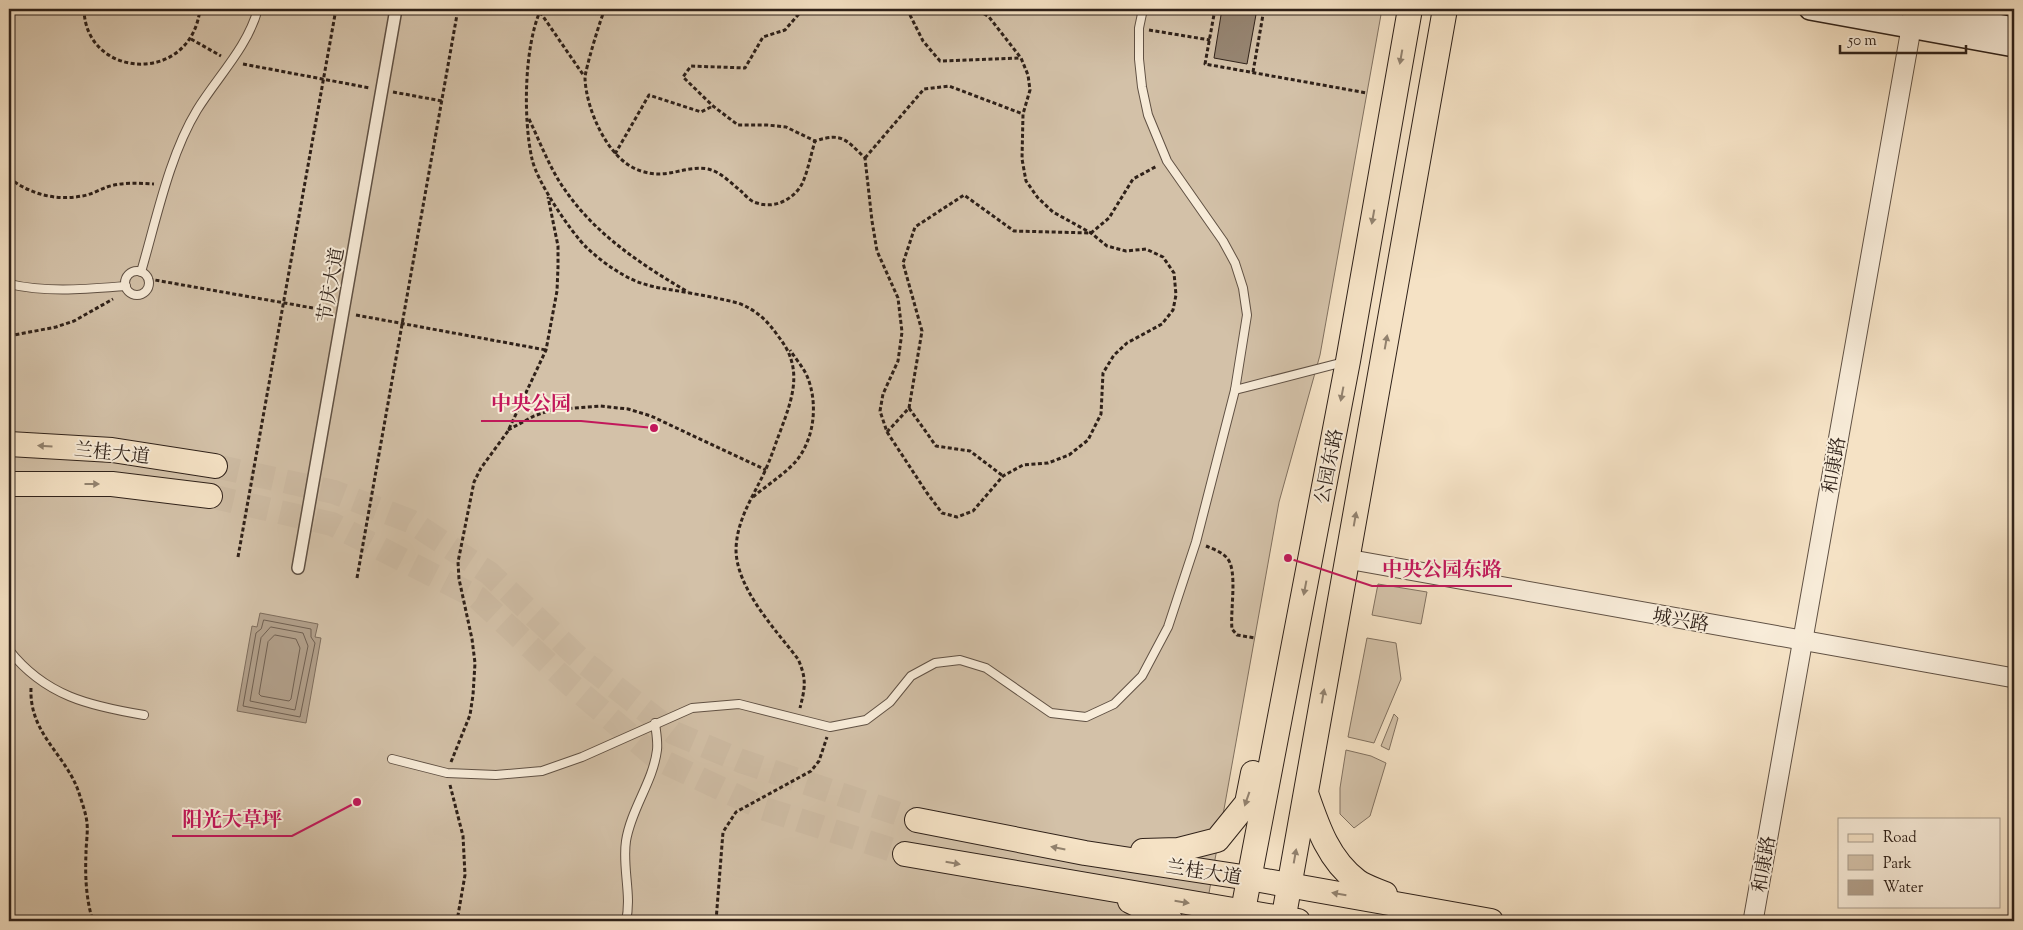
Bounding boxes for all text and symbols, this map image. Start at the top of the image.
scale bar [1840,22,1967,54]
text: 50 m [1847,31,1877,52]
one-way arrow [1397,49,1405,65]
one-way arrow [1369,209,1377,225]
street label: 节庆大道 [313,246,352,325]
one-way arrow [1382,334,1390,349]
callout: 中央公园 [481,386,581,421]
one-way arrow [1337,386,1345,402]
text: 中央公园 [491,391,571,420]
street label: 公园东路 [1310,427,1351,506]
street label: 和康路 [1817,435,1854,496]
street label: 兰桂大道 [73,437,151,472]
one-way arrow [37,442,53,450]
one-way arrow [85,480,101,488]
one-way arrow [1351,510,1359,526]
callout: 中央公园东路 [1372,551,1512,586]
text: 中央公园东路 [1382,557,1502,586]
one-way arrow [1300,580,1308,596]
street label: 城兴路 [1650,603,1711,640]
one-way arrow [1320,688,1328,704]
one-way arrow [1242,792,1250,807]
callout: 阳光大草坪 [172,801,292,836]
text: 阳光大草坪 [182,807,282,836]
legend [1838,818,2000,908]
text: Road [1883,828,1917,849]
street label: 和康路 [1747,834,1784,895]
one-way arrow [1050,843,1066,851]
one-way arrow [1292,848,1300,864]
street label: 兰桂大道 [1164,854,1243,893]
text: Park [1883,854,1912,875]
one-way arrow [946,859,962,867]
text: Water [1883,878,1924,899]
one-way arrow [1331,890,1347,898]
one-way arrow [1175,899,1191,907]

